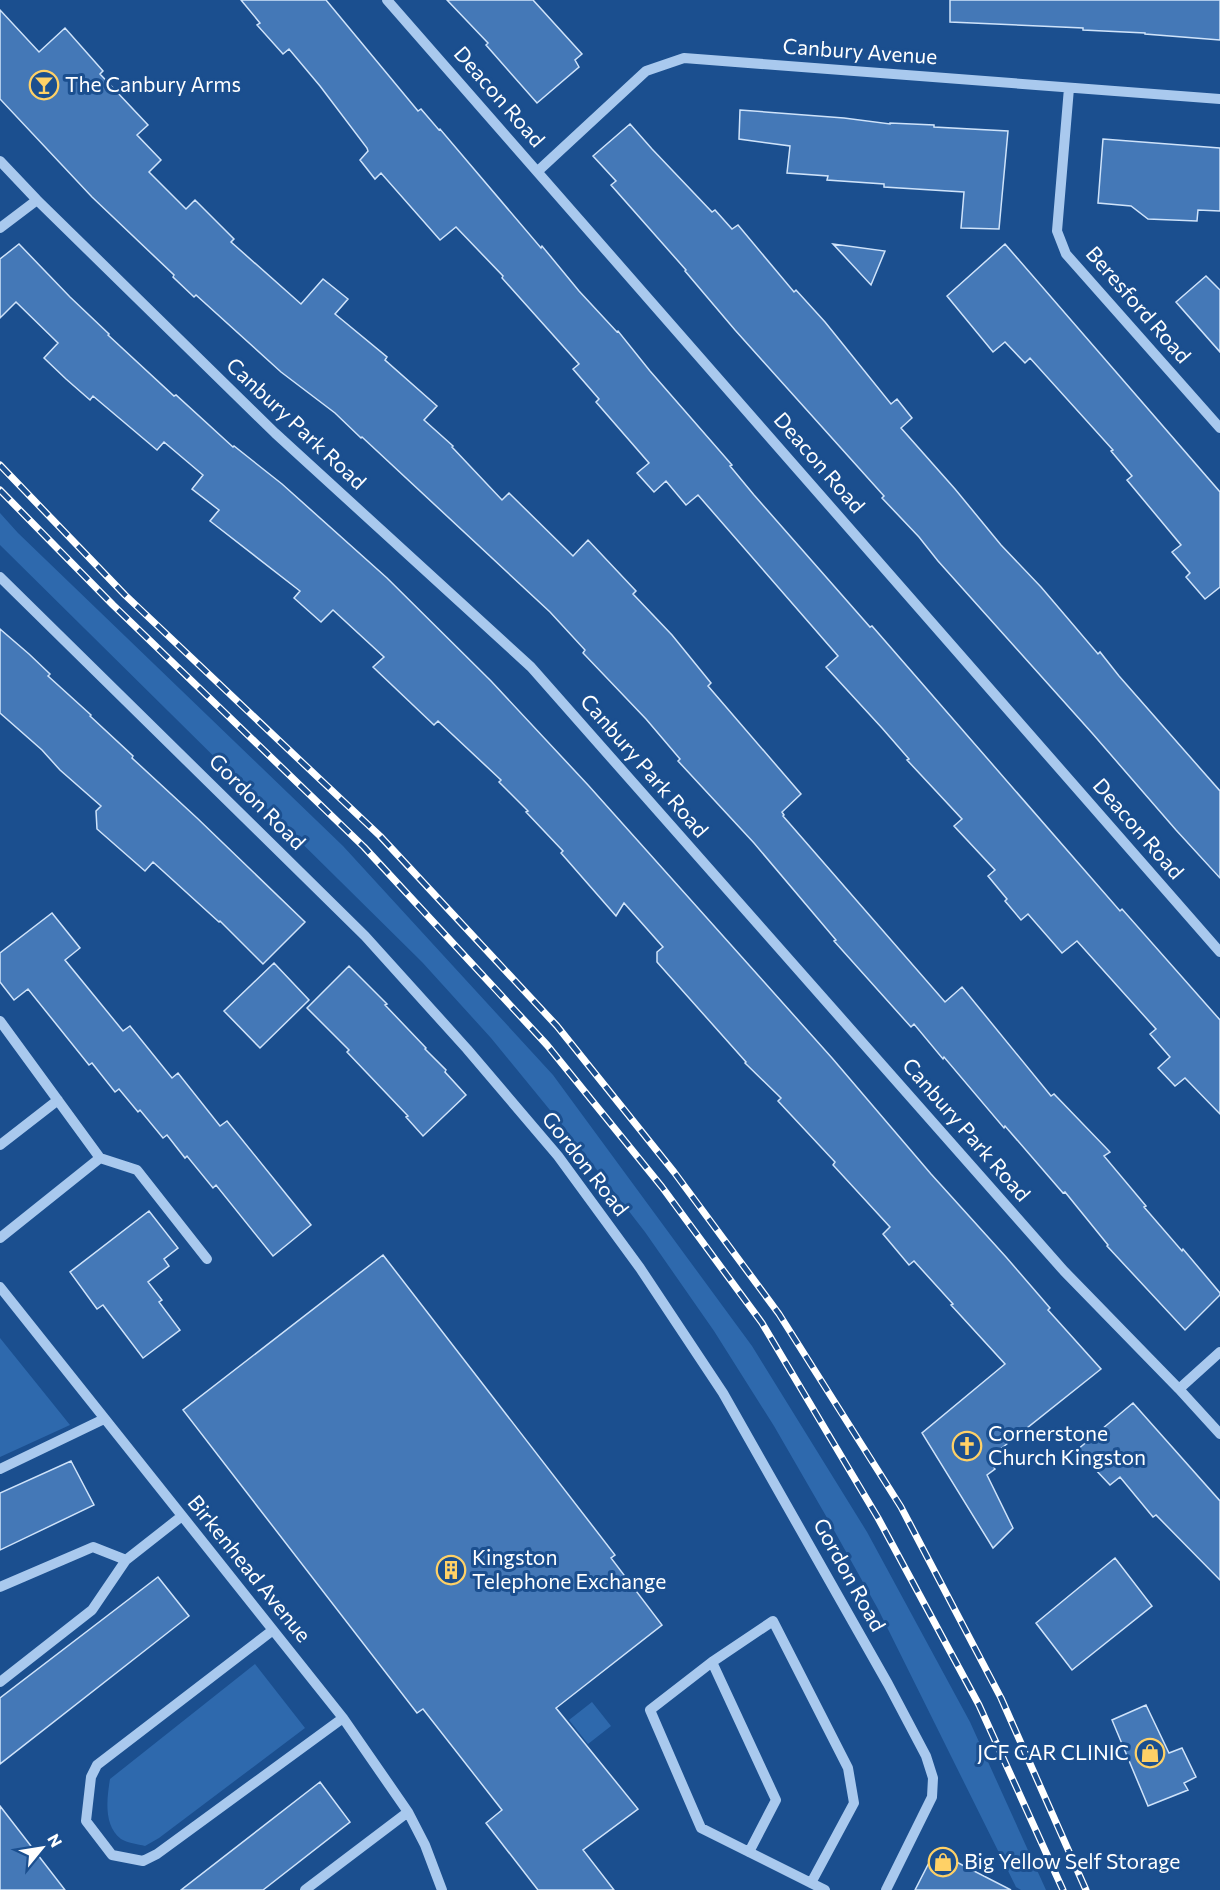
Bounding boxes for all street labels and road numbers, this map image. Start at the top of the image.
street label: Canbury Avenue [782,33,938,68]
street label: Deacon Road [450,40,551,152]
street label: Beresford Road [1082,240,1197,368]
street label: Canbury Park Road [222,352,372,494]
street label: Deacon Road [770,406,871,518]
street label: Canbury Park Road [576,688,714,842]
street label: Gordon Road [205,748,311,854]
street label: Deacon Road [1089,772,1190,884]
street label: Canbury Park Road [898,1052,1036,1206]
street label: Gordon Road [538,1106,635,1220]
street label: Birkenhead Avenue [183,1490,317,1646]
street label: Gordon Road [809,1513,892,1635]

